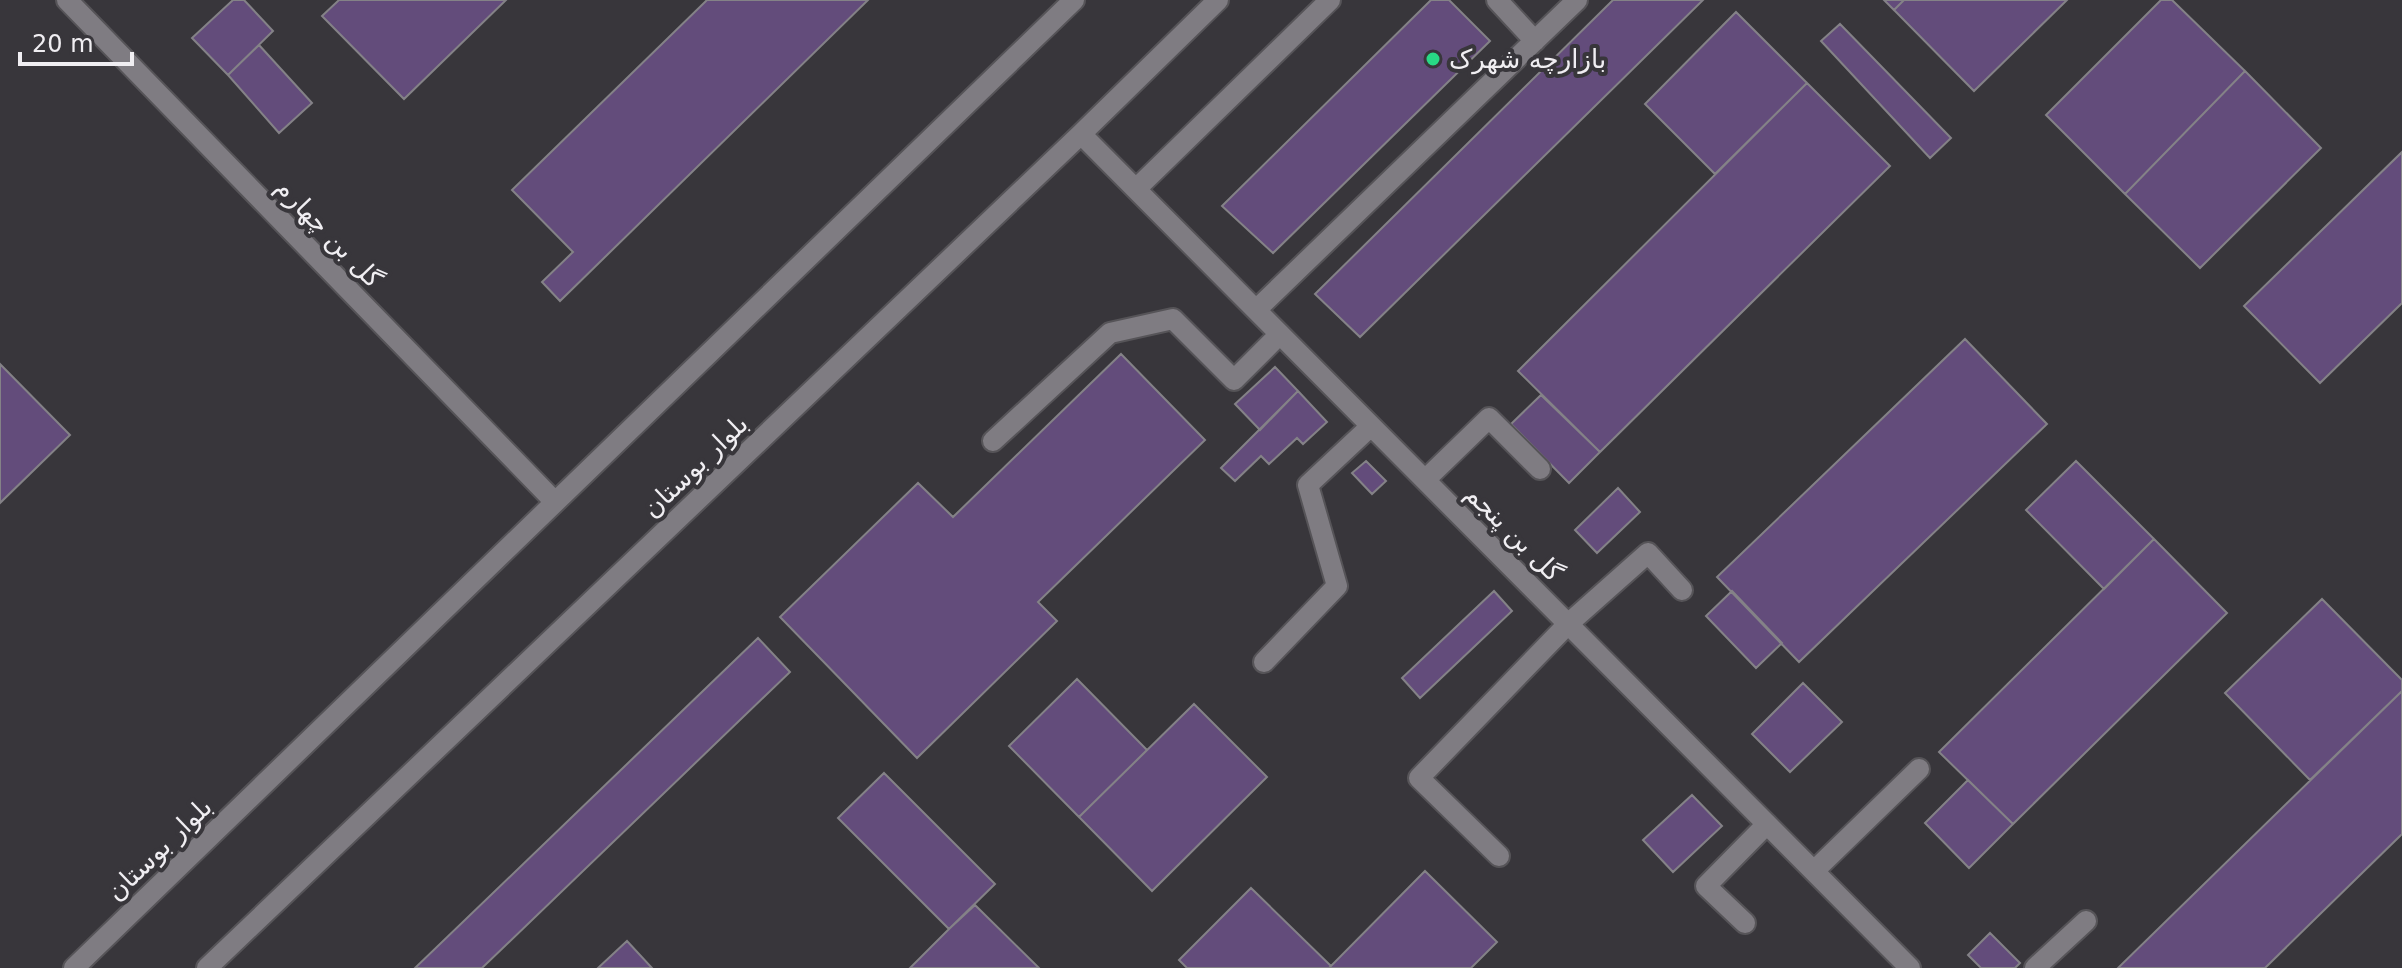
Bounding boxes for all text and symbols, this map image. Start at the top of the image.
scale bar [20,16,132,66]
text: 20 m [32,30,94,58]
place label: بازارچه شهرک [1449,44,1606,75]
marker: بازارچه شهرک [1424,50,1442,68]
street label: گل بن چهارم [269,172,389,295]
street label: بلوار بوستان [636,408,755,524]
street label: گل بن پنجم [1459,478,1569,589]
street label: بلوار بوستان [100,791,219,907]

